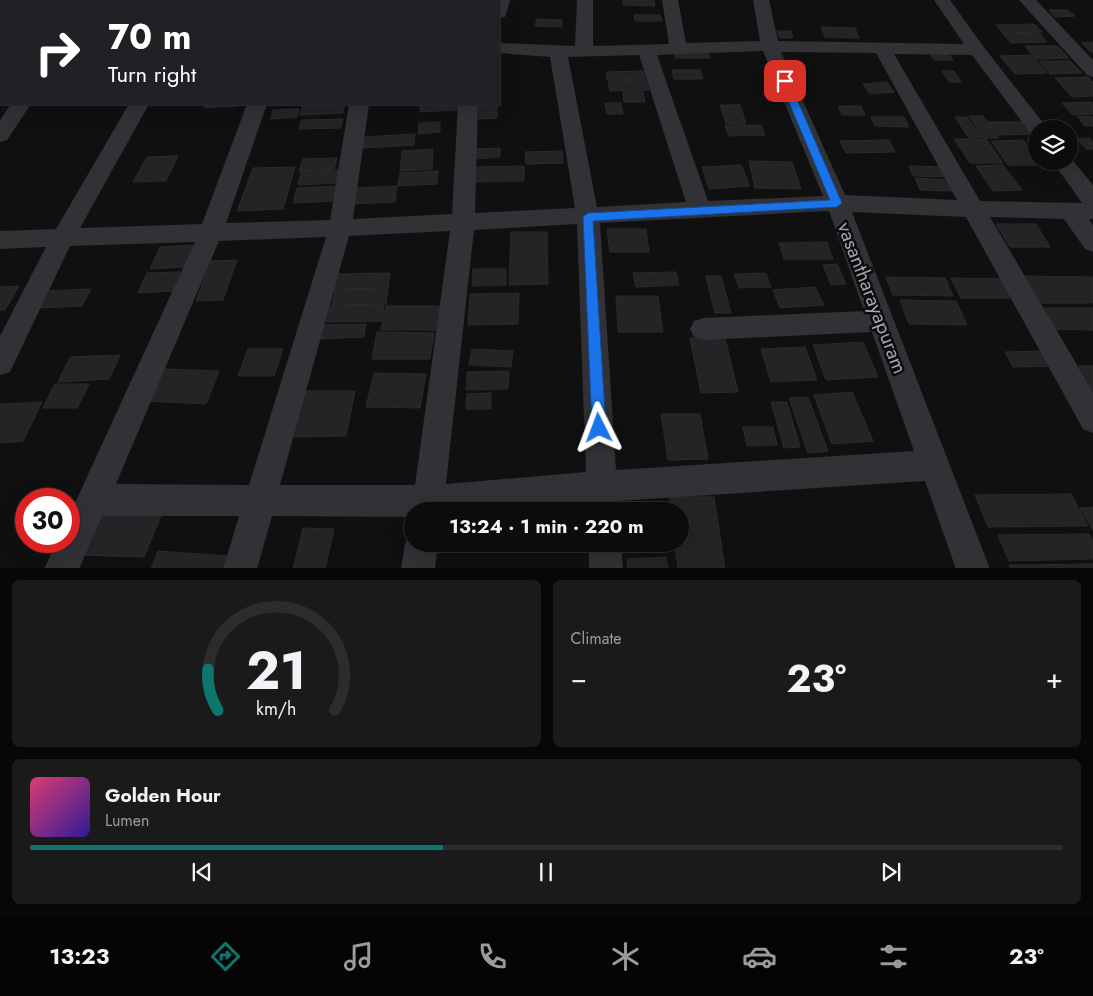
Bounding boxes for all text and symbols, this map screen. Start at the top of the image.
text: 70 m [108,12,191,62]
icon: right [25,20,90,85]
text: Turn right [108,58,196,90]
pin [764,60,806,102]
icon: arrive [771,67,799,95]
map controls [1028,120,1078,170]
button: layers [1028,120,1078,170]
street label: vasantharayapuram [830,218,914,378]
position arrow [572,401,624,453]
speed limit sign: 30 [15,488,80,553]
text: 13:24 · 1 min · 220 m [449,513,644,540]
text: Climate [571,627,622,650]
text: 21 [246,633,307,709]
text: 23° [786,651,846,706]
text: − [571,658,587,699]
text: + [1046,658,1063,699]
text: km/h [256,696,296,722]
text: Golden Hour [105,782,221,809]
text: Lumen [105,809,149,832]
icon: previous [188,858,216,886]
icon: pause [532,858,560,886]
icon: next [877,858,905,886]
icon: directions [208,939,243,974]
icon: music [341,939,376,974]
icon: phone [475,939,510,974]
icon: climate [608,939,643,974]
icon: car [742,939,777,974]
icon: filters [876,939,911,974]
text: 13:23 [49,940,109,972]
text: 23° [1009,940,1044,972]

